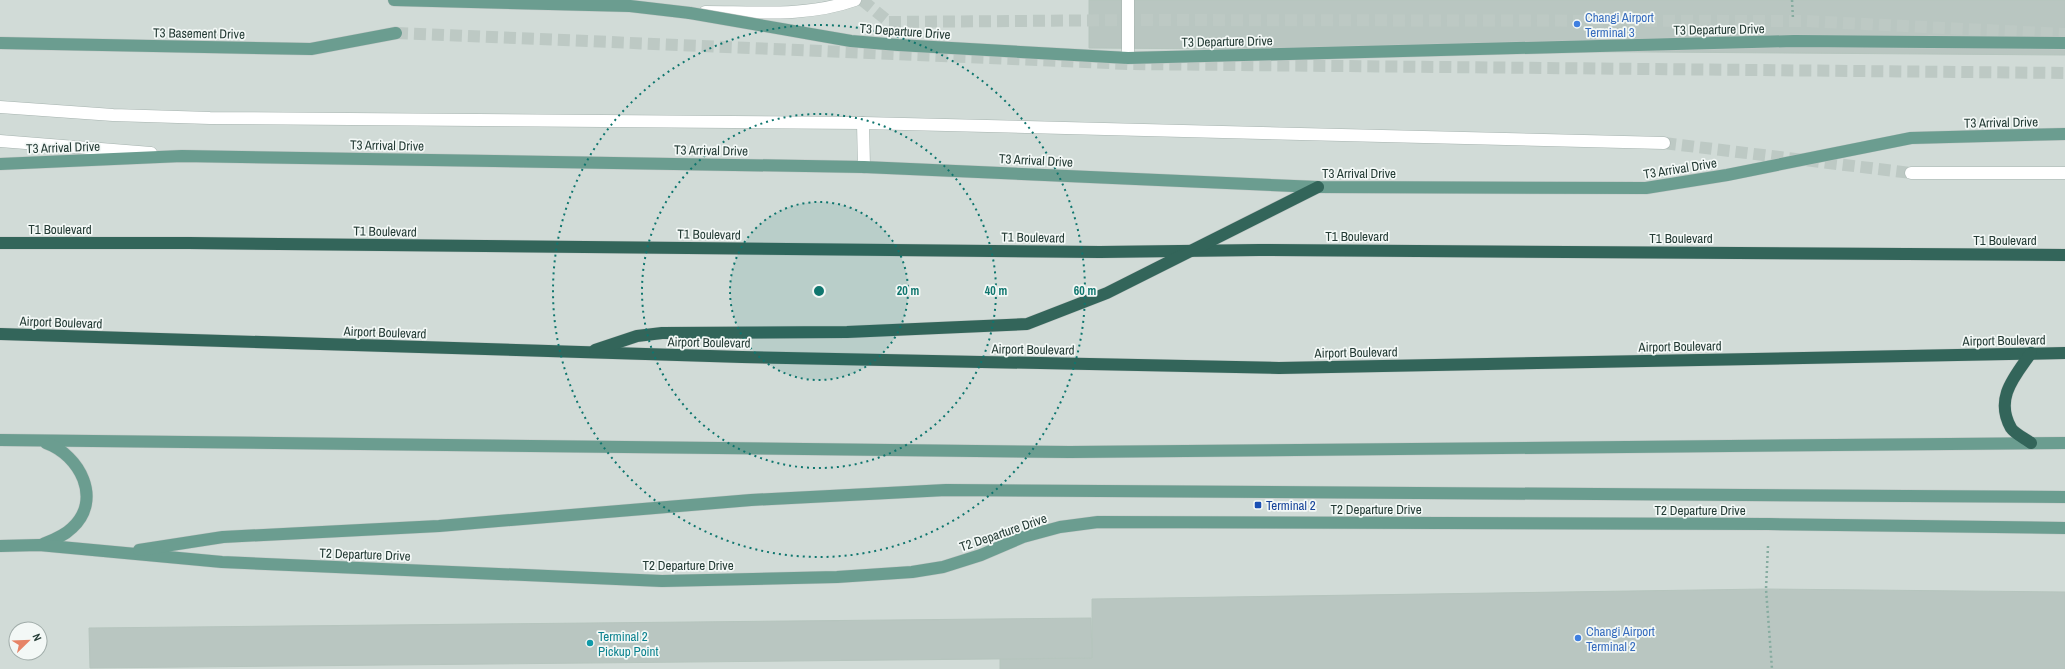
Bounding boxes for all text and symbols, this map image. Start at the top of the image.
place label: Changi Airport Terminal 3 [1585,9,1654,41]
marker: Changi Airport Terminal 3 [1572,19,1582,29]
street label: T3 Departure Drive [859,20,951,43]
street label: T3 Departure Drive [1673,20,1765,39]
street label: T3 Basement Drive [153,24,245,43]
street label: T3 Departure Drive [1181,32,1273,51]
street label: T3 Arrival Drive [1964,113,2038,132]
street label: T3 Arrival Drive [350,136,424,155]
street label: T3 Arrival Drive [26,138,100,157]
street label: T3 Arrival Drive [674,141,748,160]
street label: T3 Arrival Drive [999,150,1073,171]
street label: T3 Arrival Drive [1642,154,1718,183]
street label: T3 Arrival Drive [1322,165,1396,182]
street label: T1 Boulevard [28,221,92,238]
street label: T1 Boulevard [353,222,417,241]
street label: T1 Boulevard [677,225,741,244]
street label: T1 Boulevard [1001,228,1065,247]
street label: T1 Boulevard [1325,228,1389,245]
street label: T1 Boulevard [1649,230,1713,247]
street label: T1 Boulevard [1973,232,2037,249]
text: 20 m [897,283,919,299]
text: 40 m [985,283,1007,299]
text: 60 m [1074,283,1096,299]
centre of rings [812,284,826,298]
street label: Airport Boulevard [18,313,103,332]
street label: Airport Boulevard [342,323,427,342]
street label: Airport Boulevard [1961,331,2046,350]
street label: Airport Boulevard [666,333,751,352]
street label: Airport Boulevard [1637,337,1722,356]
street label: Airport Boulevard [990,340,1075,359]
street label: Airport Boulevard [1313,343,1398,362]
place label: Terminal 2 [1266,497,1316,514]
marker: Terminal 2 [1253,500,1263,510]
street label: T2 Departure Drive [1330,501,1422,518]
street label: T2 Departure Drive [1654,502,1746,519]
street label: T2 Departure Drive [957,510,1049,555]
street label: T2 Departure Drive [319,544,411,565]
street label: T2 Departure Drive [642,557,734,574]
north arrow [8,621,48,661]
place label: Changi Airport Terminal 2 [1586,623,1655,655]
place label: Terminal 2 Pickup Point [598,628,658,660]
text: N [29,631,45,643]
marker: Changi Airport Terminal 2 [1573,633,1583,643]
marker: Terminal 2 Pickup Point [585,638,595,648]

